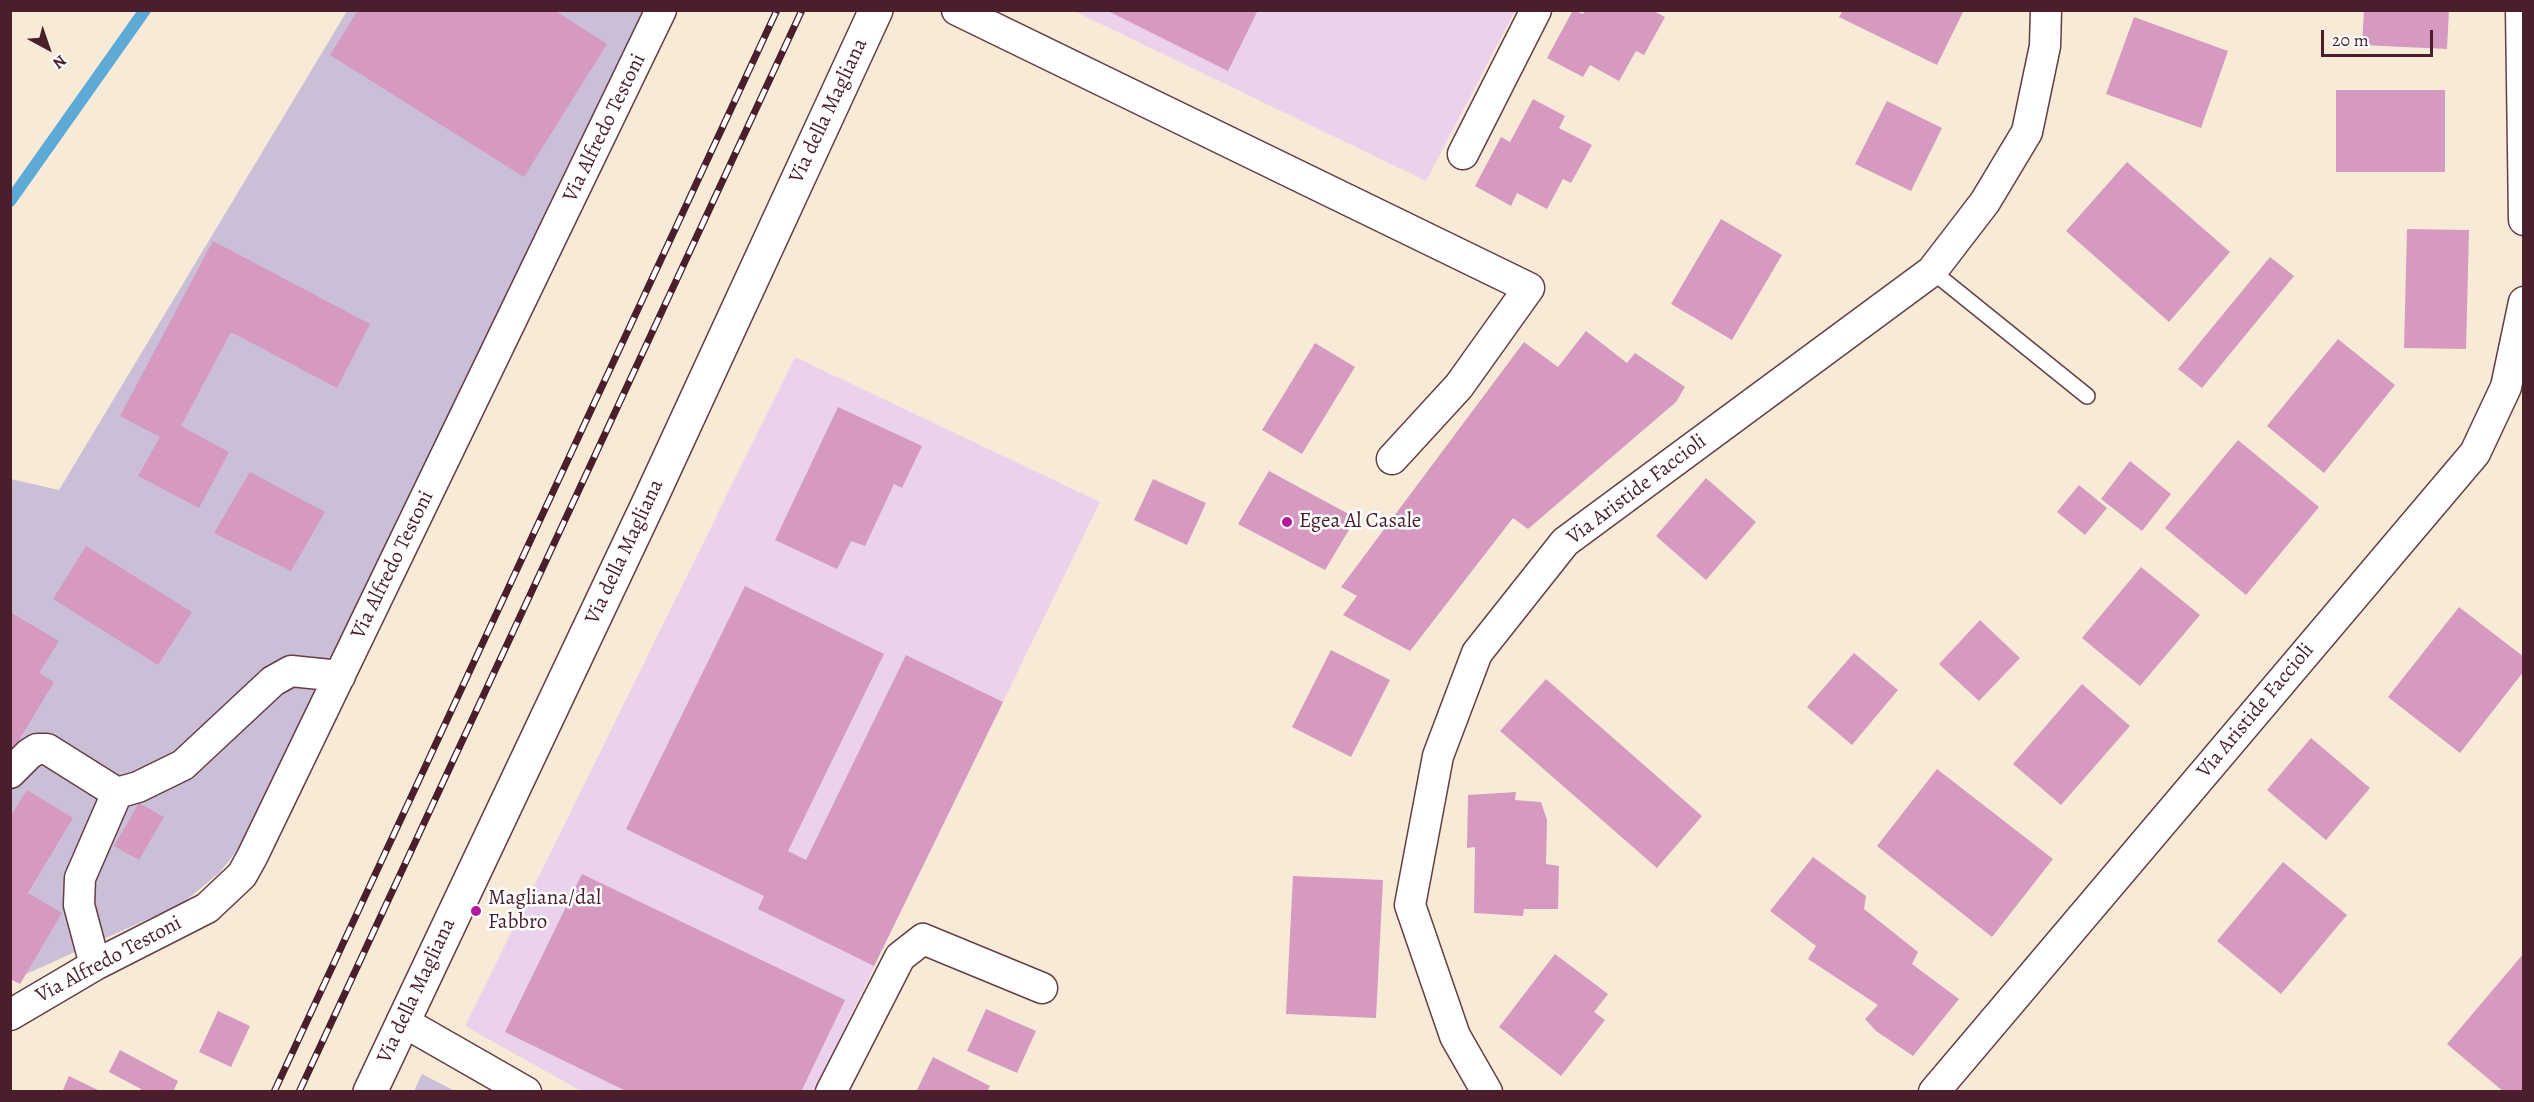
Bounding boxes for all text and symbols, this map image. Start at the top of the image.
north arrow [18,18,78,78]
scale bar [2324,18,2436,56]
text: 20 m [2332,28,2369,52]
street label: Via della Magliana [784,35,874,187]
text: N [48,50,71,74]
street label: Via Alfredo Testoni [558,50,652,206]
street label: Via Aristide Faccioli [1562,429,1712,551]
street label: Via della Magliana [580,476,670,628]
street label: Via Alfredo Testoni [346,487,440,643]
place label: Egea Al Casale [1299,509,1421,535]
marker: Egea Al Casale [1280,515,1294,529]
street label: Via Aristide Faccioli [2192,638,2320,784]
place label: Magliana/dal Fabbro [488,886,601,936]
marker: Magliana/dal Fabbro [469,904,483,918]
street label: Via Alfredo Testoni [32,911,186,1009]
street label: Via della Magliana [372,915,462,1067]

